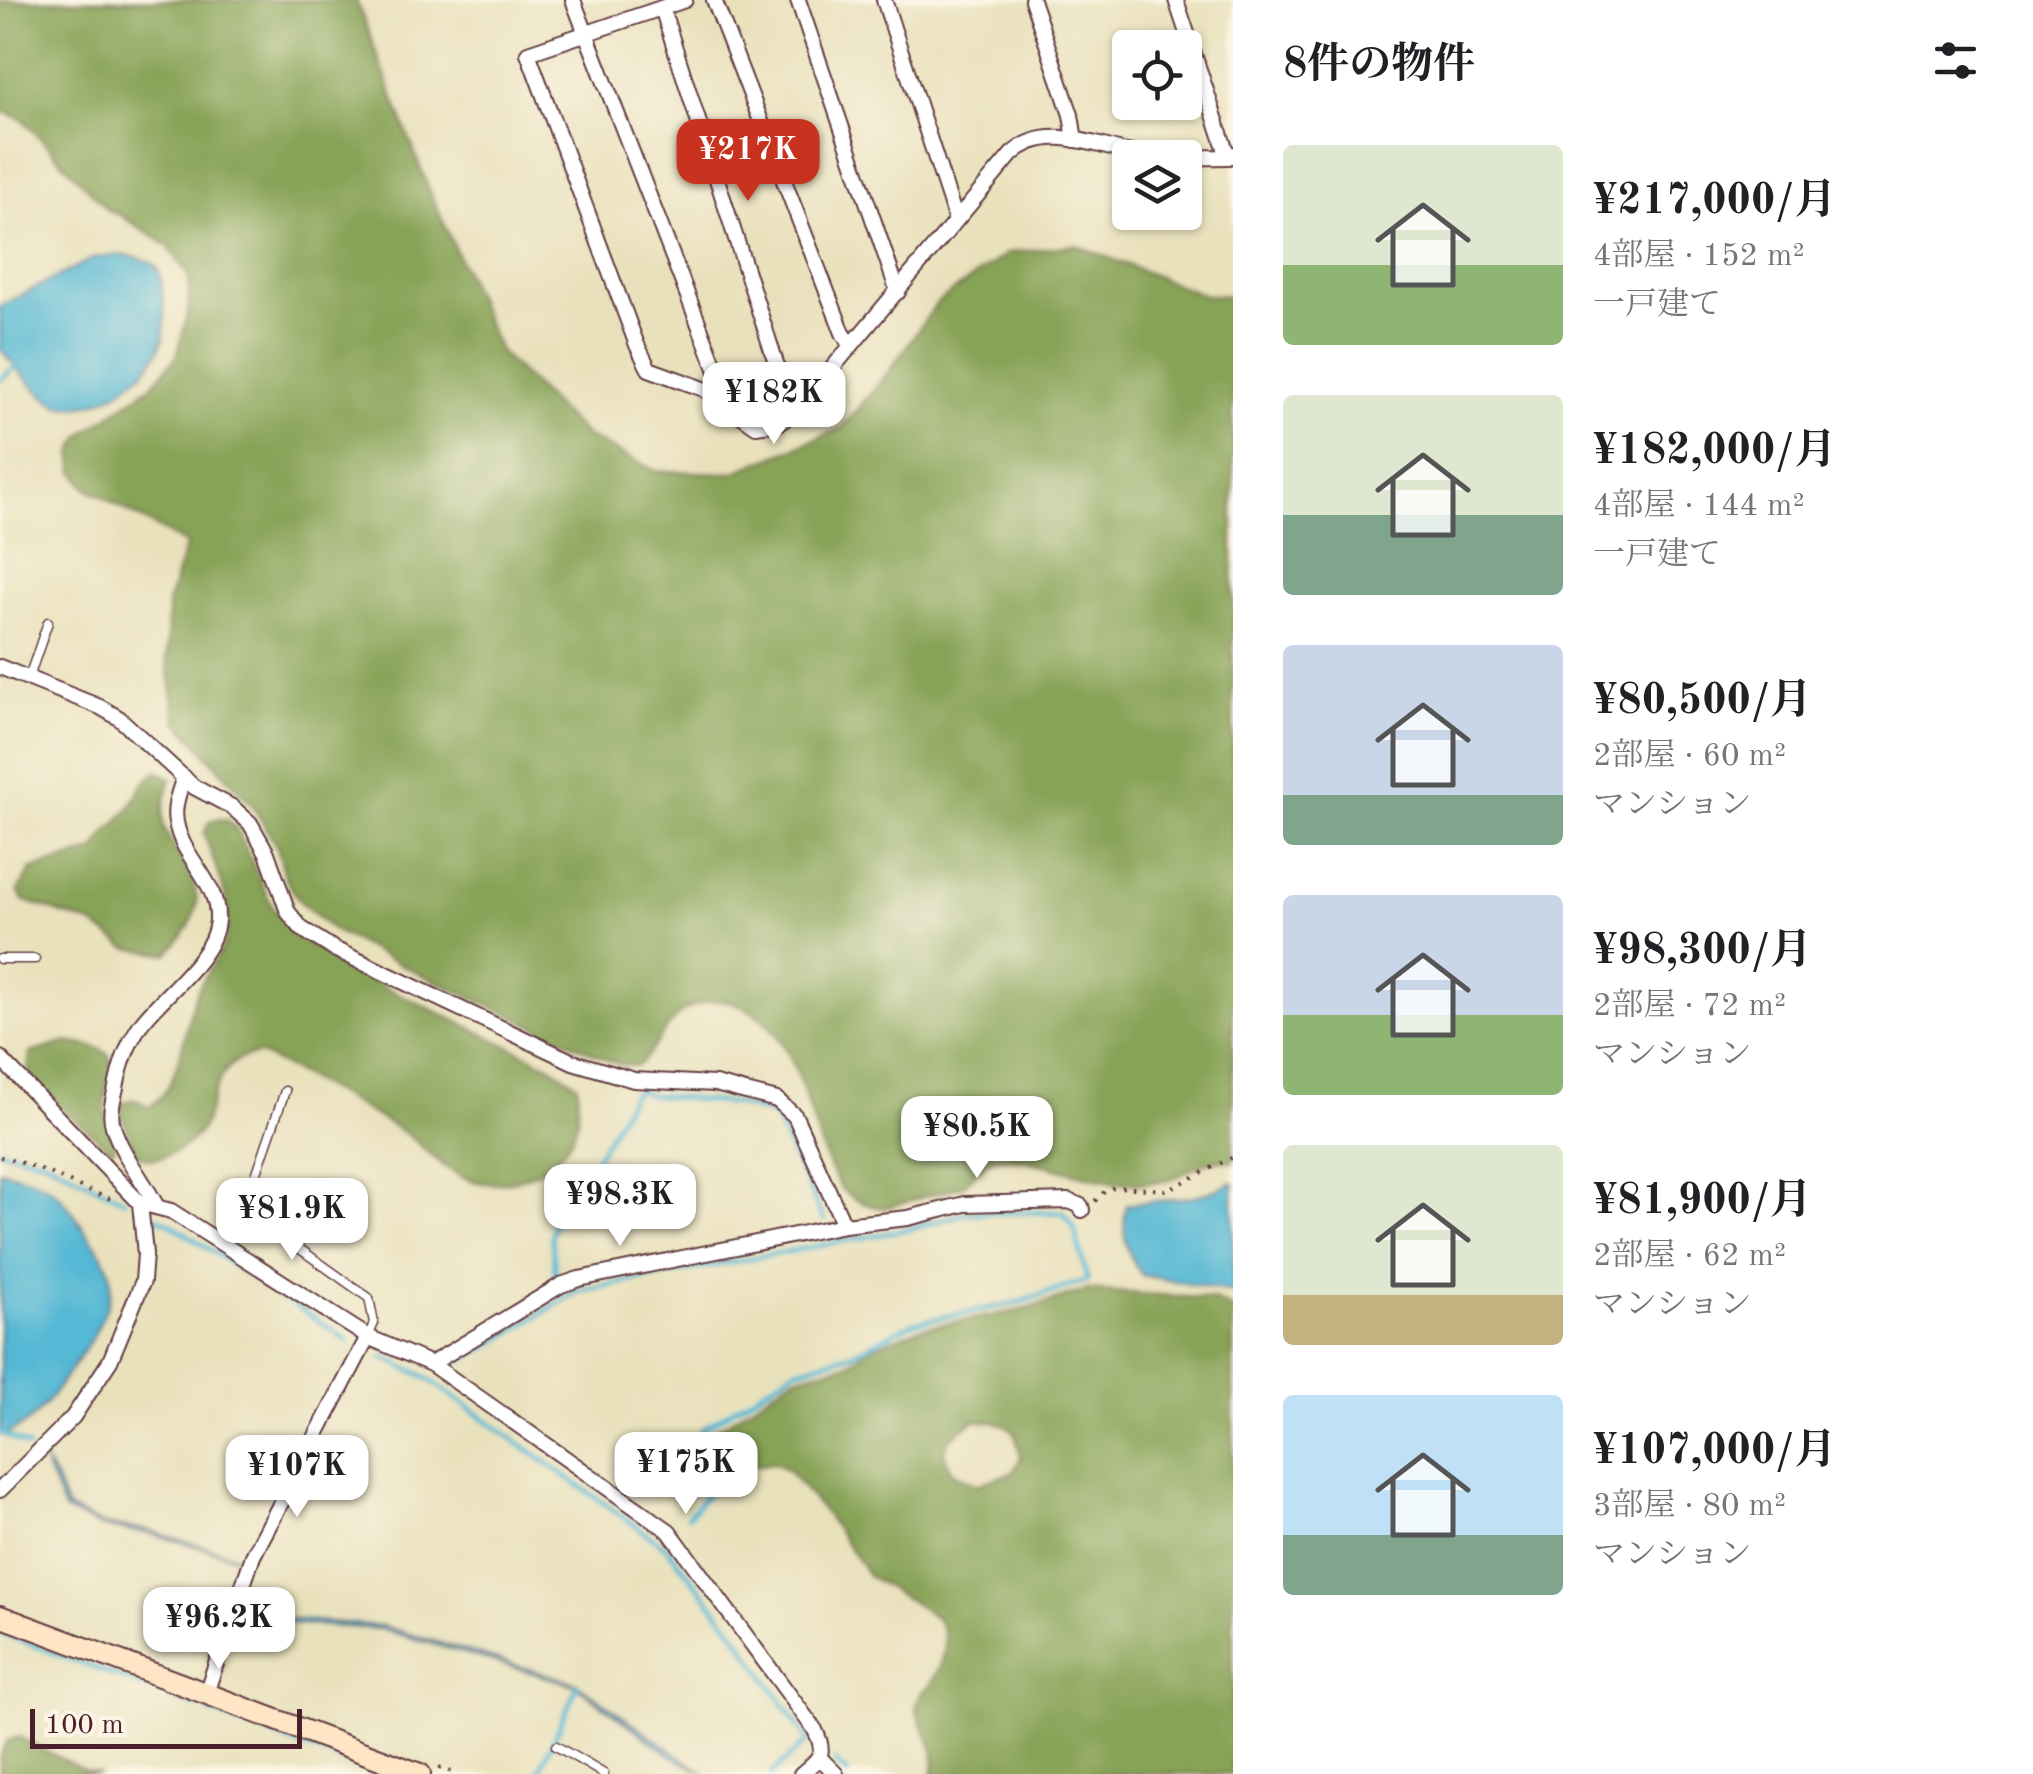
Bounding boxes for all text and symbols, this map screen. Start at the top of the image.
map controls [1112,30,1202,230]
button: locate [1112,30,1202,120]
icon: filters [1928,33,1983,88]
text: 8件の物件 [1283,45,1475,87]
pin: ¥217K [678,119,818,204]
text: ¥217K [699,135,797,167]
button: layers [1112,140,1202,230]
text: ¥217,000/月 [1593,181,1836,223]
icon: home [1363,185,1483,305]
text: 4部屋 · 152 m² [1593,241,1805,273]
text: 一戸建て [1593,290,1721,322]
pin: ¥182K [704,362,844,447]
text: ¥182K [725,378,823,410]
text: ¥182,000/月 [1593,431,1836,473]
icon: home [1363,435,1483,555]
text: 4部屋 · 144 m² [1593,491,1805,523]
text: 一戸建て [1593,540,1721,572]
text: ¥80,500/月 [1593,681,1812,723]
icon: home [1363,685,1483,805]
text: 2部屋 · 60 m² [1593,741,1786,773]
text: マンション [1593,790,1752,822]
text: ¥98,300/月 [1593,931,1812,973]
icon: home [1363,935,1483,1055]
text: 2部屋 · 72 m² [1593,991,1786,1023]
text: マンション [1593,1040,1752,1072]
pin: ¥80.5K [896,1096,1058,1181]
text: ¥80.5K [923,1112,1031,1144]
pin: ¥98.3K [539,1164,701,1249]
pin: ¥81.9K [211,1178,373,1263]
text: ¥98.3K [566,1180,674,1212]
text: ¥81,900/月 [1593,1181,1812,1223]
icon: home [1363,1185,1483,1305]
text: ¥81.9K [238,1194,346,1226]
text: 2部屋 · 62 m² [1593,1241,1786,1273]
text: マンション [1593,1290,1752,1322]
text: ¥107,000/月 [1593,1431,1836,1473]
pin: ¥175K [616,1432,756,1517]
pin: ¥107K [227,1435,367,1520]
icon: home [1363,1435,1483,1555]
text: ¥175K [637,1448,735,1480]
text: ¥107K [248,1451,346,1483]
text: 3部屋 · 80 m² [1593,1491,1786,1523]
text: マンション [1593,1540,1752,1572]
pin: ¥96.2K [138,1587,300,1672]
text: ¥96.2K [165,1603,273,1635]
scale bar [30,1704,302,1748]
text: 100 m [45,1712,124,1740]

